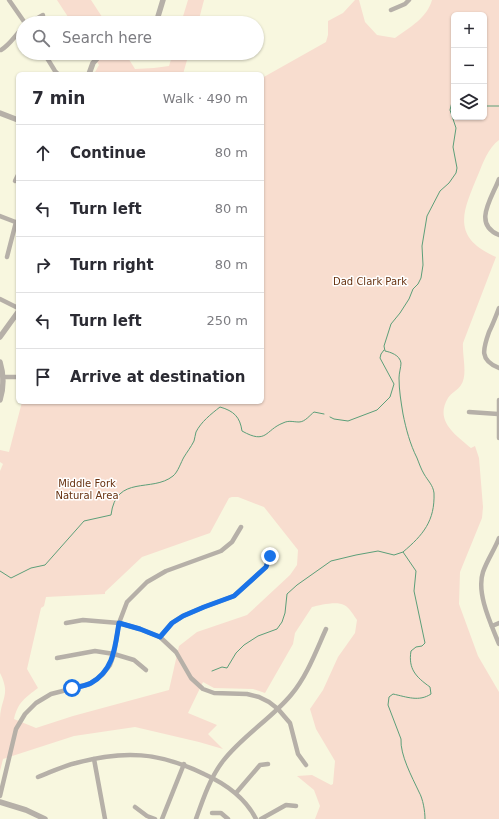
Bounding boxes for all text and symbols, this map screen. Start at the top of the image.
map controls [451,12,487,120]
button: + [451,12,487,48]
search box [16,16,264,60]
icon: search [30,27,52,49]
text: Search here [62,29,152,47]
button: − [451,48,487,84]
button: layers [451,84,487,120]
text: 7 min [32,88,85,108]
text: Walk · 490 m [163,91,248,106]
icon: ahead [32,142,54,164]
text: Continue [70,144,146,162]
text: 80 m [215,145,248,160]
icon: left [32,198,54,220]
text: Turn left [70,200,142,218]
text: 80 m [215,201,248,216]
icon: right [32,254,54,276]
text: Turn right [70,256,154,274]
text: 80 m [215,257,248,272]
park label: Dad Clark Park [333,276,407,287]
icon: left [32,310,54,332]
text: Turn left [70,312,142,330]
text: 250 m [206,313,248,328]
icon: arrive [32,366,54,388]
text: Arrive at destination [70,368,245,386]
park label: Middle Fork Natural Area [55,478,119,501]
route end [261,547,279,565]
route start [63,679,81,697]

